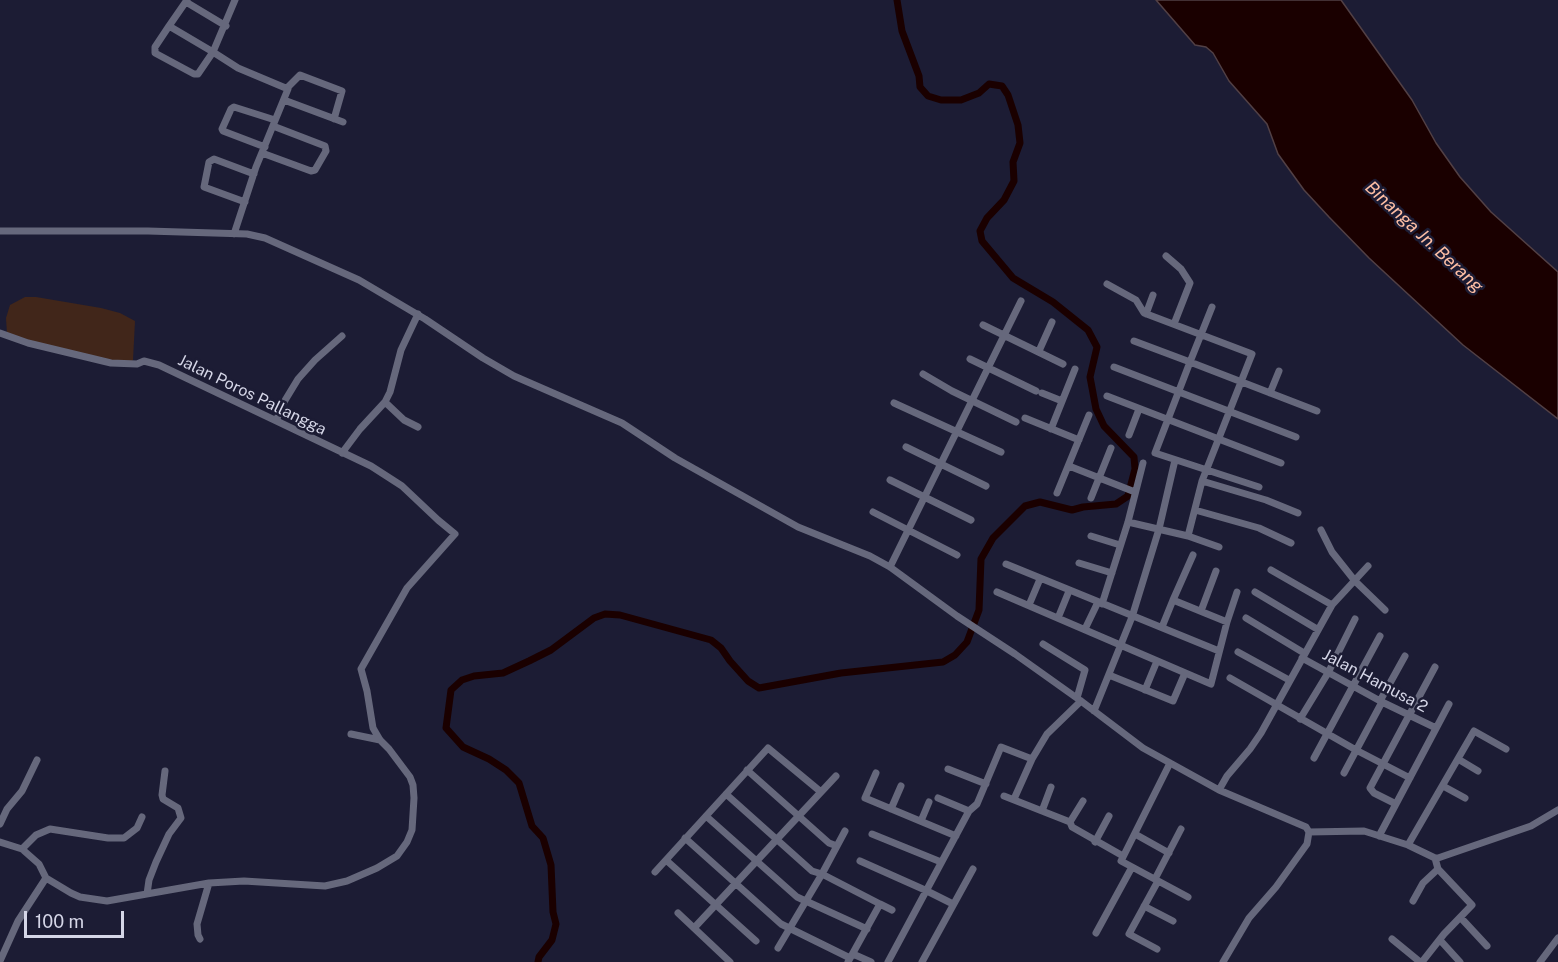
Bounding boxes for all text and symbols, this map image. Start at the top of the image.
water label: Binanga Jn. Berang [1360,177,1488,297]
street label: Jalan Poros Pallangga [175,351,329,439]
street label: Jalan Hamusa 2 [1319,645,1431,717]
scale bar [27,899,128,937]
text: 100 m [35,911,84,932]

